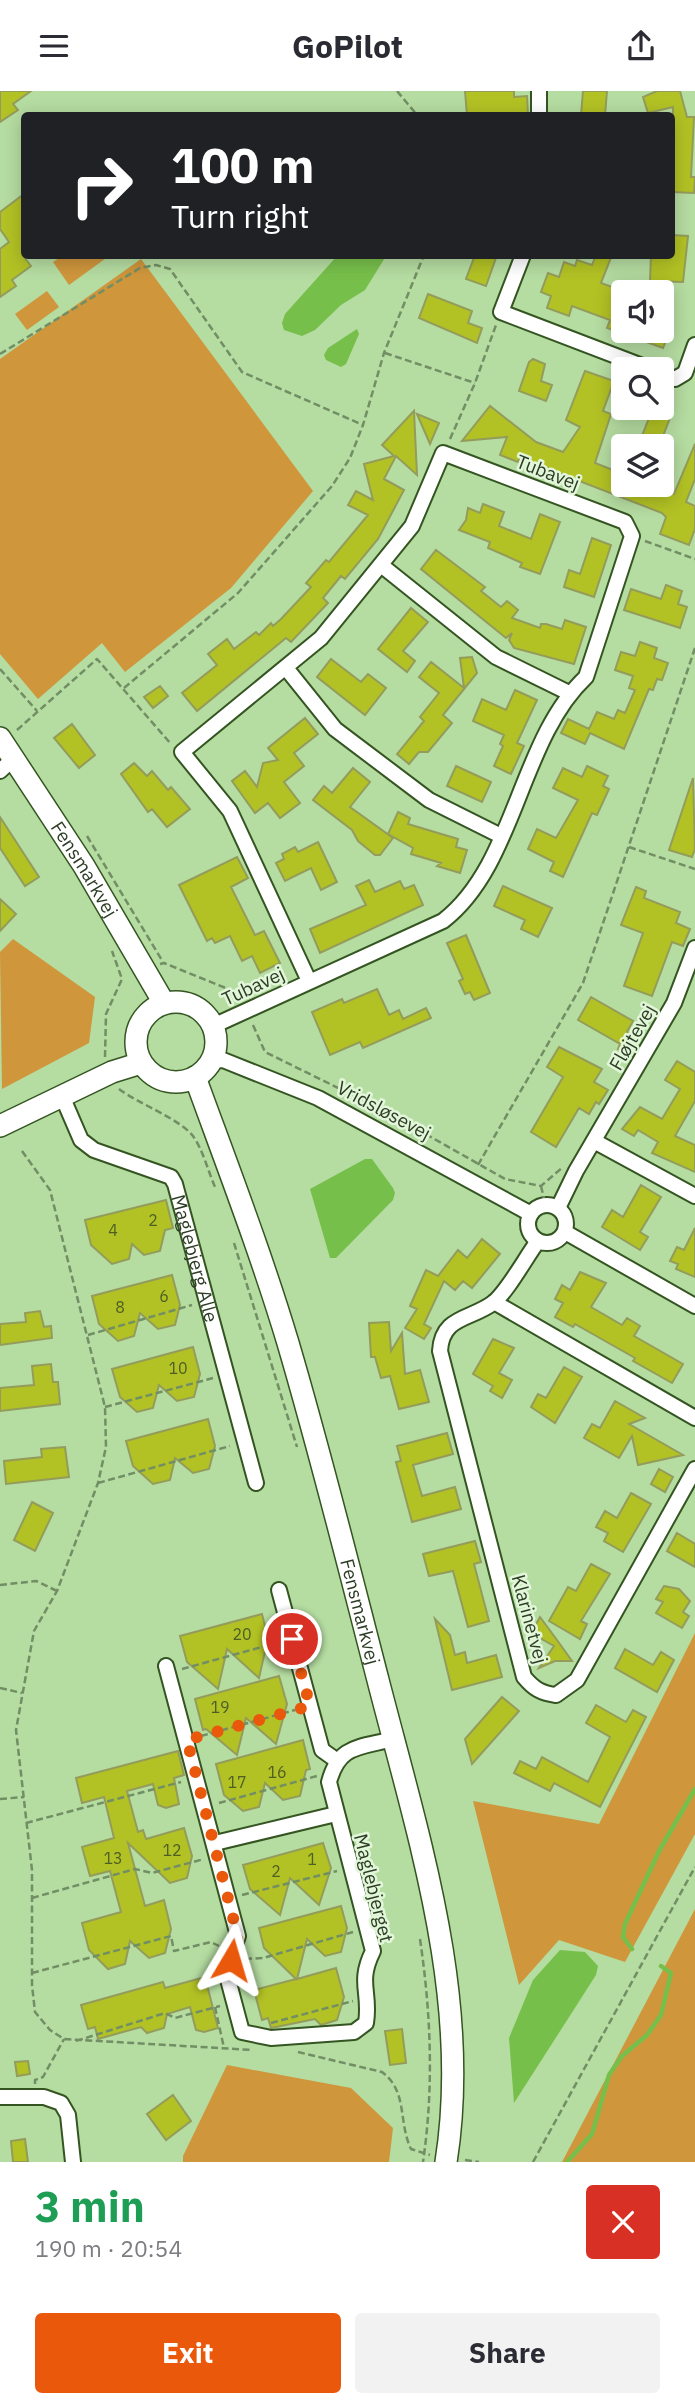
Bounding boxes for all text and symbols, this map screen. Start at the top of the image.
text: GoPilot [292,25,403,67]
icon: menu [35,27,73,65]
icon: share [622,27,660,65]
text: 100 m [171,133,315,196]
icon: right [56,140,147,231]
text: Turn right [171,195,309,237]
map controls [611,280,674,497]
button: sound [611,280,674,343]
button: search [611,357,674,420]
button: layers [611,434,674,497]
street label: Tubavej [513,449,583,495]
street label: Fensmarkvej [46,816,123,921]
street label: Tubavej [218,961,288,1011]
street label: Fløjtevej [603,1000,661,1074]
street label: Vridsløsevej [333,1075,435,1145]
street label: Maglebjerg Alle [166,1192,224,1325]
house number: 2 [148,1210,158,1230]
house number: 4 [108,1220,118,1240]
house number: 6 [159,1286,169,1306]
house number: 8 [115,1297,125,1317]
house number: 10 [168,1358,188,1378]
street label: Fensmarkvej [335,1556,386,1667]
street label: Klarinetvej [507,1572,553,1666]
pin [262,1609,322,1669]
icon: arrive [273,1620,311,1658]
house number: 20 [232,1624,252,1644]
house number: 19 [210,1697,230,1717]
house number: 16 [267,1762,287,1782]
house number: 17 [227,1772,247,1792]
street label: Maglebjerget [349,1831,399,1945]
house number: 12 [162,1840,182,1860]
house number: 13 [103,1848,123,1868]
house number: 1 [307,1849,317,1869]
house number: 2 [271,1861,281,1881]
position arrow [194,1923,268,1997]
text: 3 min [35,2179,145,2234]
button: close [586,2185,660,2259]
text: 190 m · 20:54 [35,2233,182,2263]
button: Exit [35,2313,341,2393]
button: Share [355,2313,660,2393]

